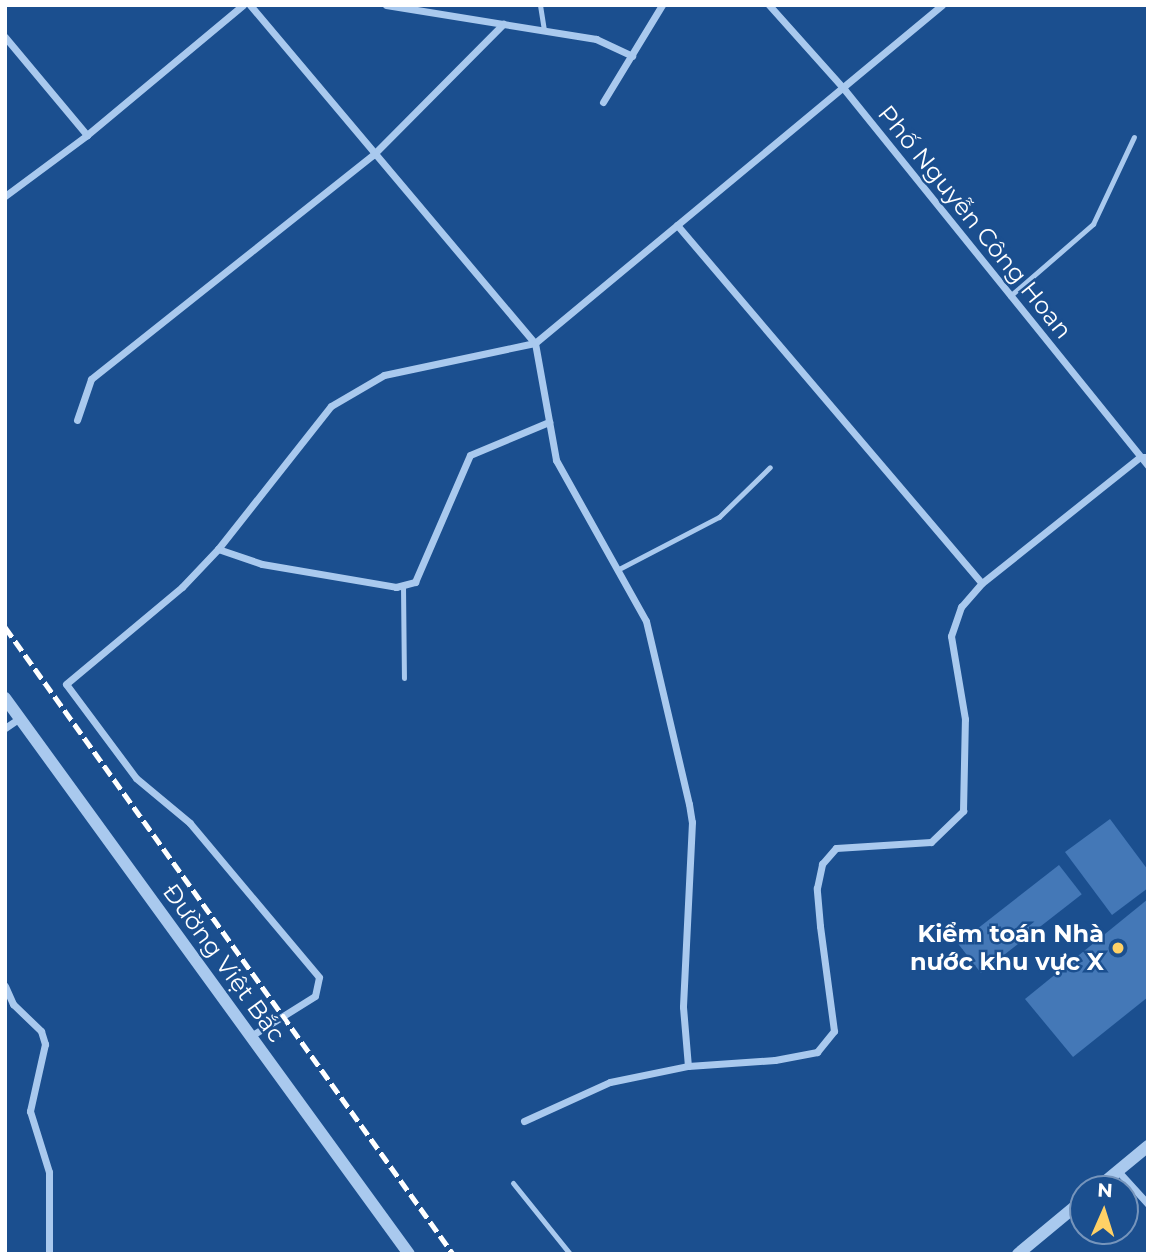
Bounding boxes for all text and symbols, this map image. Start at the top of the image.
street label: Phố Nguyễn Công Hoan [872,100,1078,344]
street label: Đường Việt Bắc [157,878,291,1048]
place label: Kiểm toán Nhà nước khu vực X [910,920,1104,976]
marker: Kiểm toán Nhà nước khu vực X [1110,940,1126,956]
north arrow [1069,1175,1139,1245]
text: N [1097,1179,1113,1202]

